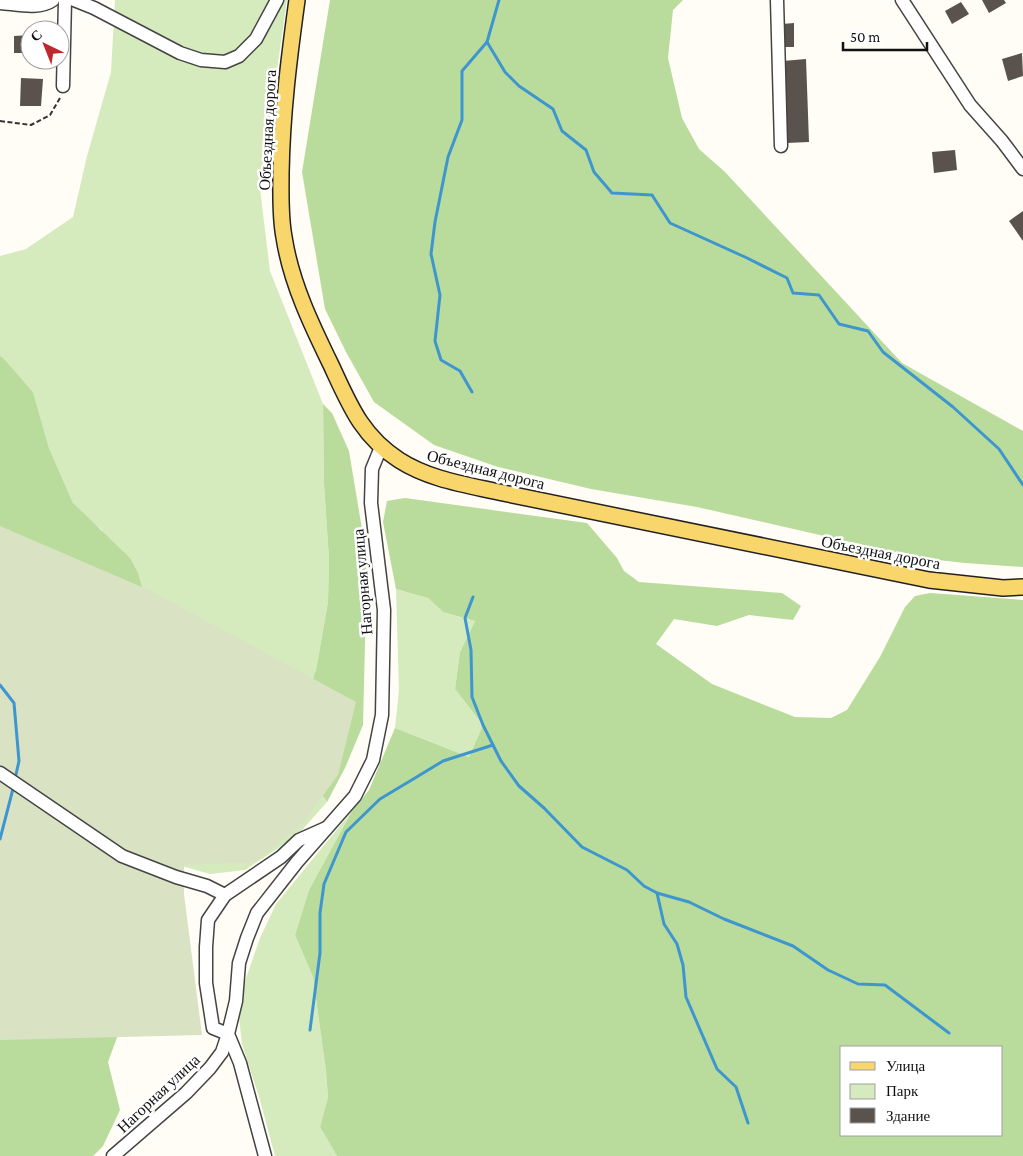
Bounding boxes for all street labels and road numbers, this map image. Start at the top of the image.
street label: Объездная дорога [256,69,280,191]
street label: Объездная дорога [425,447,547,493]
street label: Нагорная улица [349,528,377,636]
street label: Объездная дорога [820,533,942,573]
street label: Нагорная улица [114,1051,204,1137]

